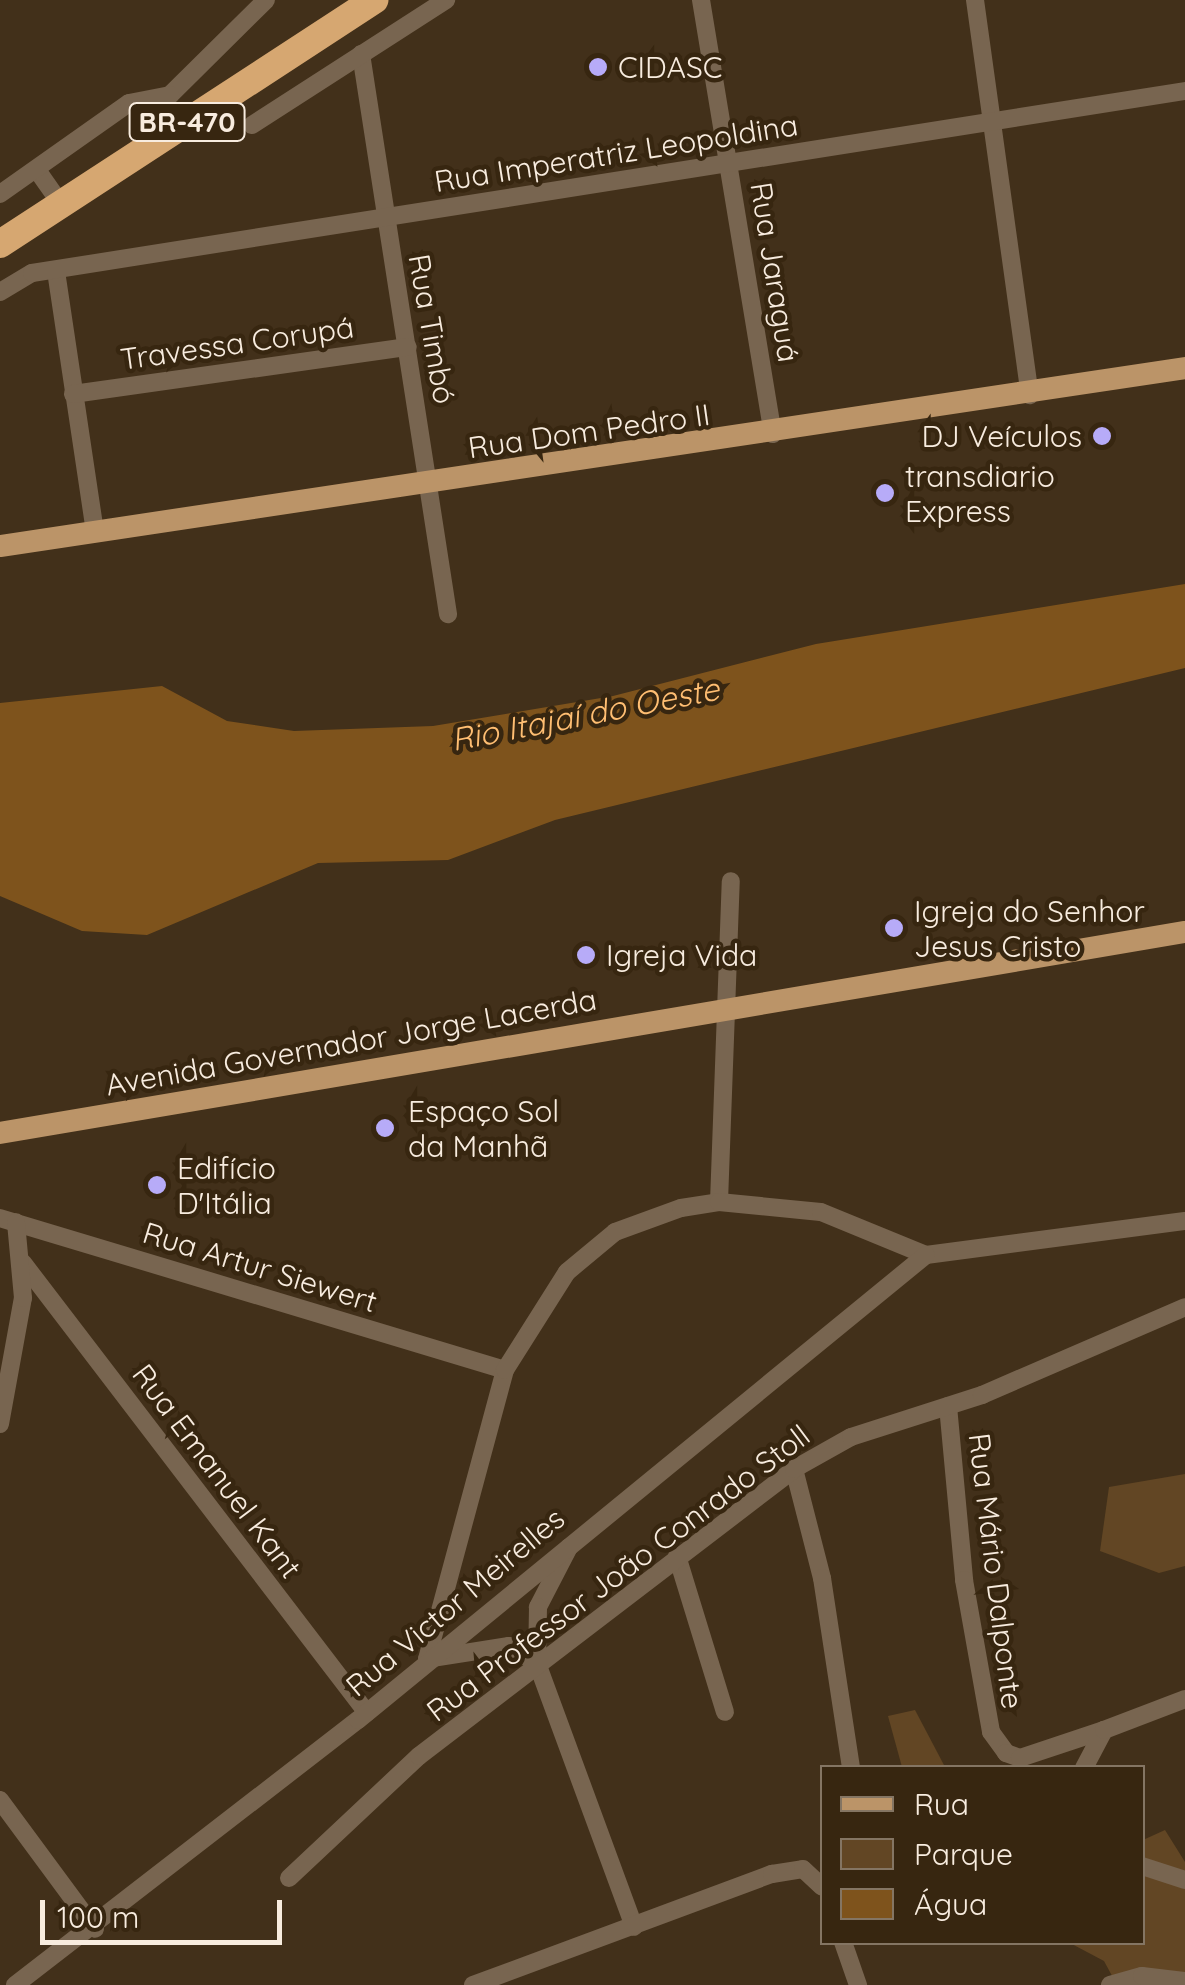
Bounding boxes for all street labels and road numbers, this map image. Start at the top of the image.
road number: BR-470 [127,99,247,145]
street label: Rua Imperatriz Leopoldina [432,106,800,200]
street label: Rua Jaraguá [743,179,807,365]
street label: Rua Timbó [401,251,463,407]
street label: Travessa Corupá [118,309,356,377]
street label: Rua Dom Pedro II [466,396,712,466]
street label: Avenida Governador Jorge Lacerda [103,981,599,1103]
street label: Rua Artur Siewert [139,1214,381,1320]
street label: Rua Emanuel Kant [125,1357,309,1585]
street label: Rua Professor João Conrado Stoll [419,1417,817,1729]
street label: Rua Mário Dalponte [961,1431,1031,1711]
street label: Rua Victor Meirelles [339,1500,571,1704]

